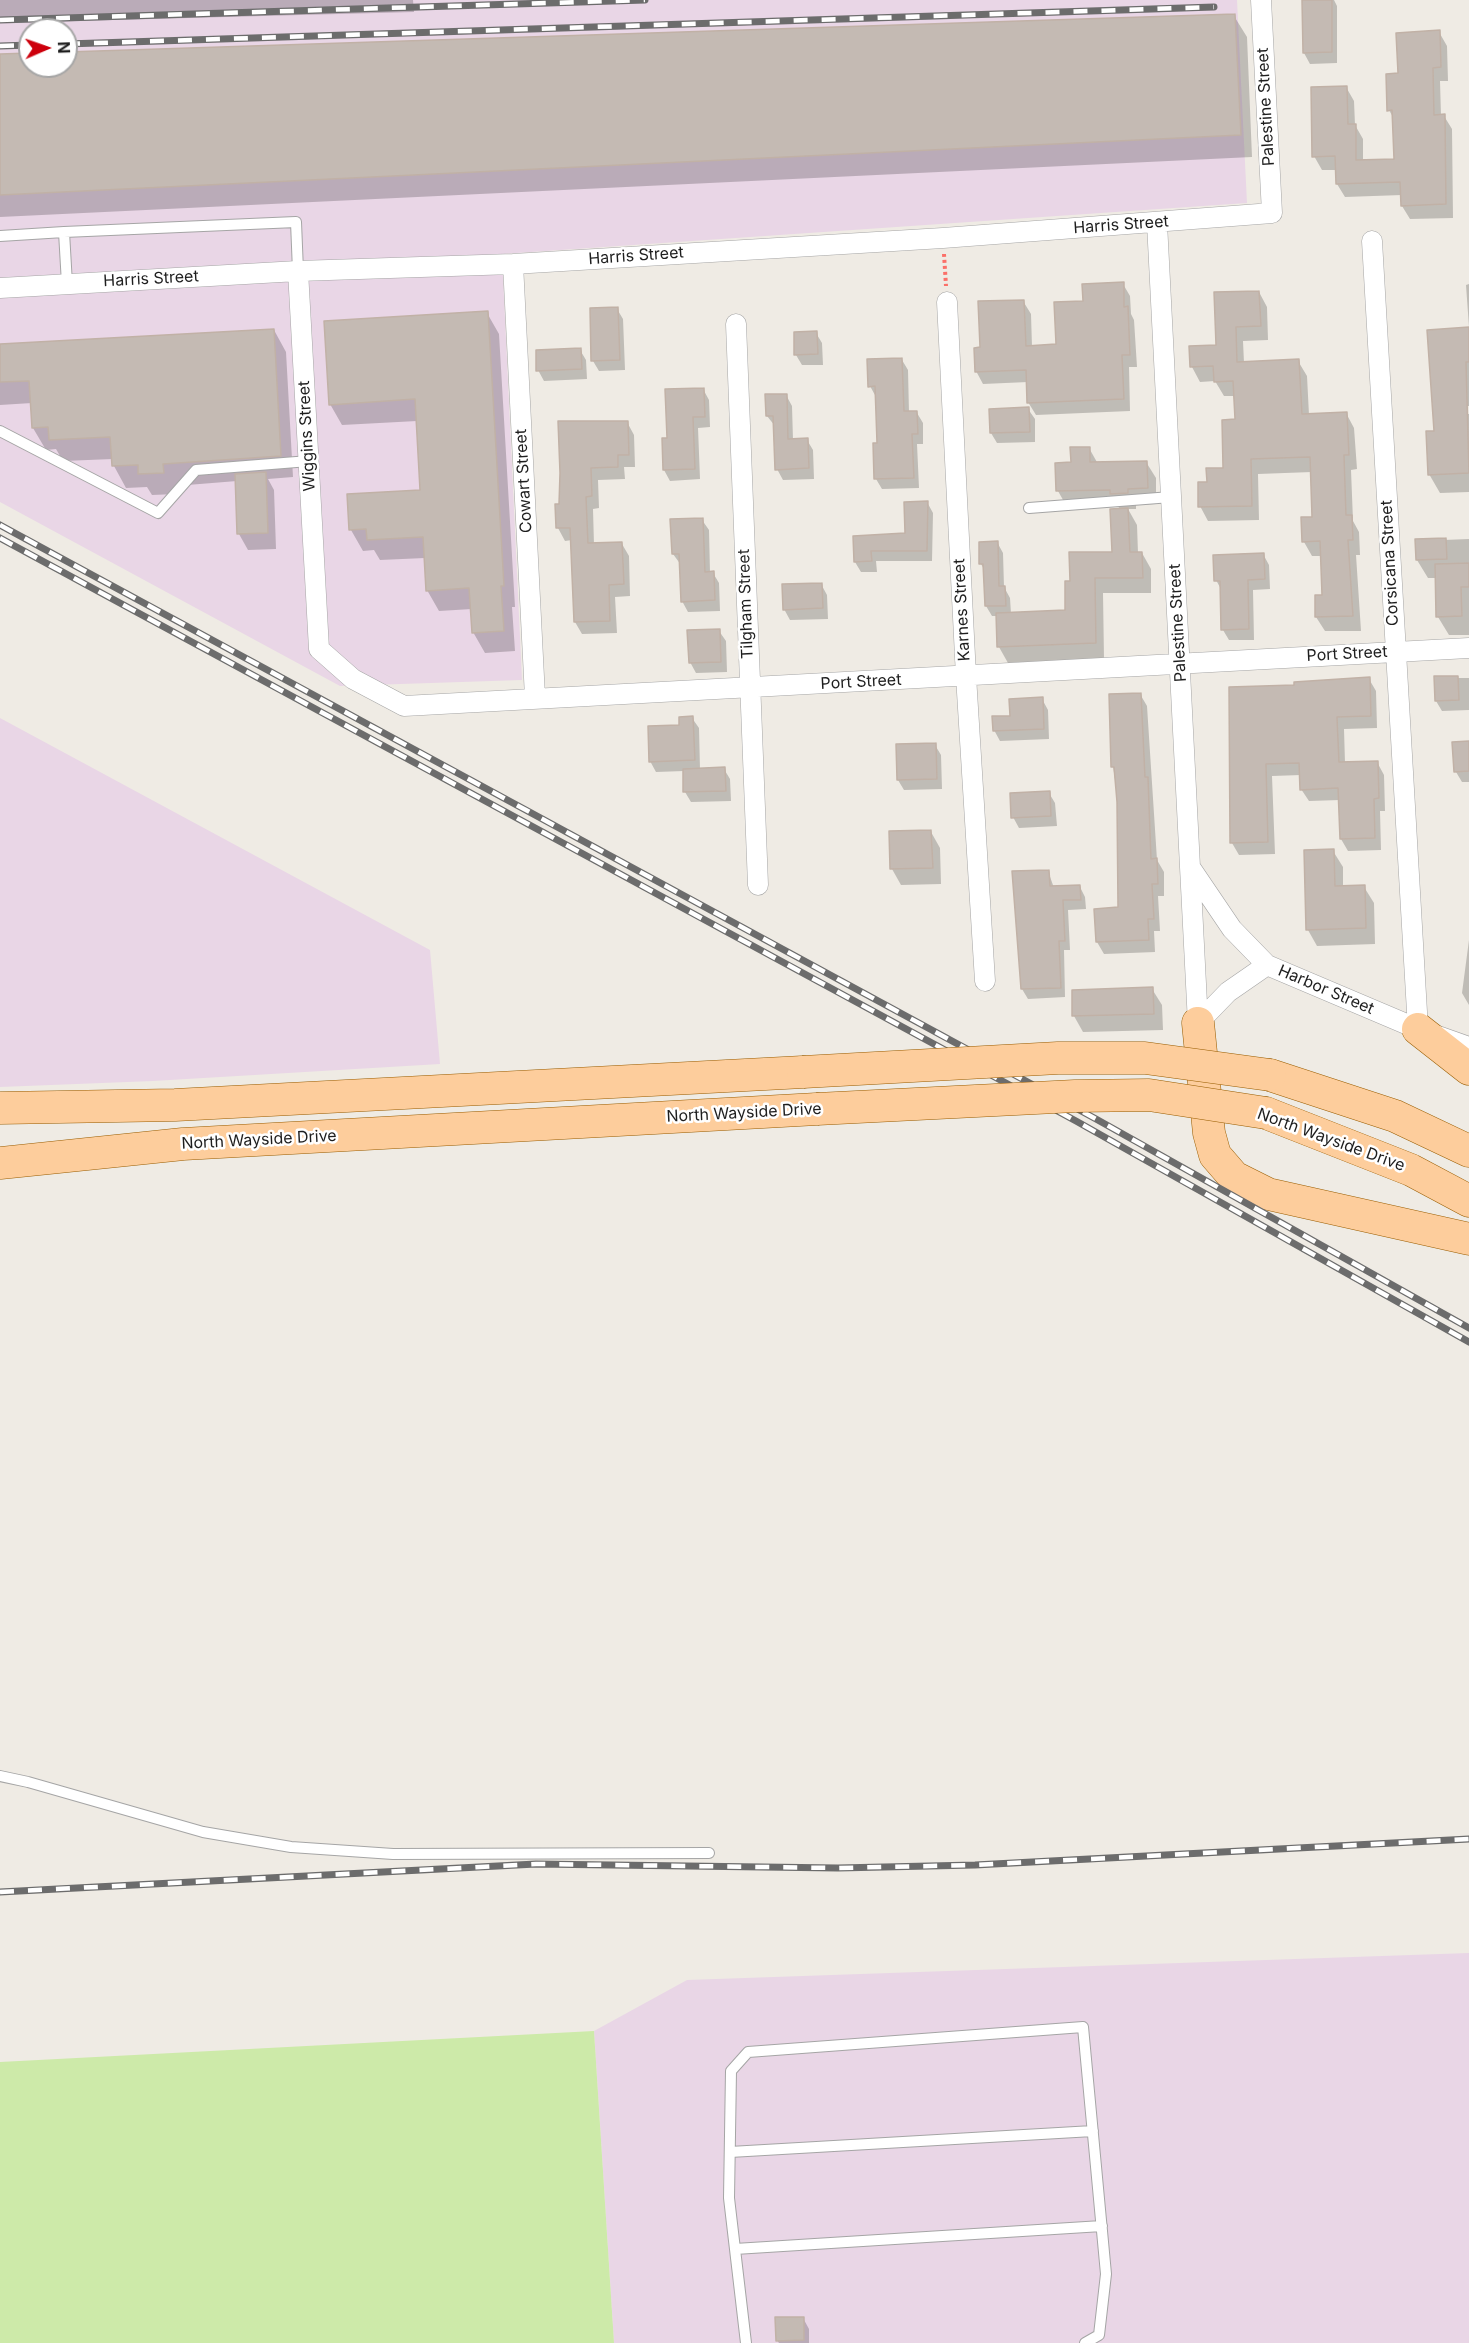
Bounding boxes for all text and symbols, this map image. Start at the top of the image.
north arrow [18,18,78,78]
text: N [54,41,74,54]
street label: Palestine Street [1253,47,1279,167]
street label: Harris Street [1073,212,1169,238]
street label: Harris Street [588,243,684,269]
street label: Harris Street [103,267,199,291]
street label: Wiggins Street [295,380,319,492]
street label: Cowart Street [512,428,536,534]
street label: Corsicana Street [1377,500,1403,626]
street label: Tilgham Street [734,549,758,659]
street label: Karnes Street [950,558,974,662]
street label: Palestine Street [1165,563,1191,683]
street label: Port Street [1306,642,1388,666]
street label: Port Street [820,670,902,694]
street label: Harbor Street [1275,961,1377,1019]
street label: North Wayside Drive [666,1099,822,1127]
street label: North Wayside Drive [1255,1104,1407,1176]
street label: North Wayside Drive [181,1126,337,1154]

